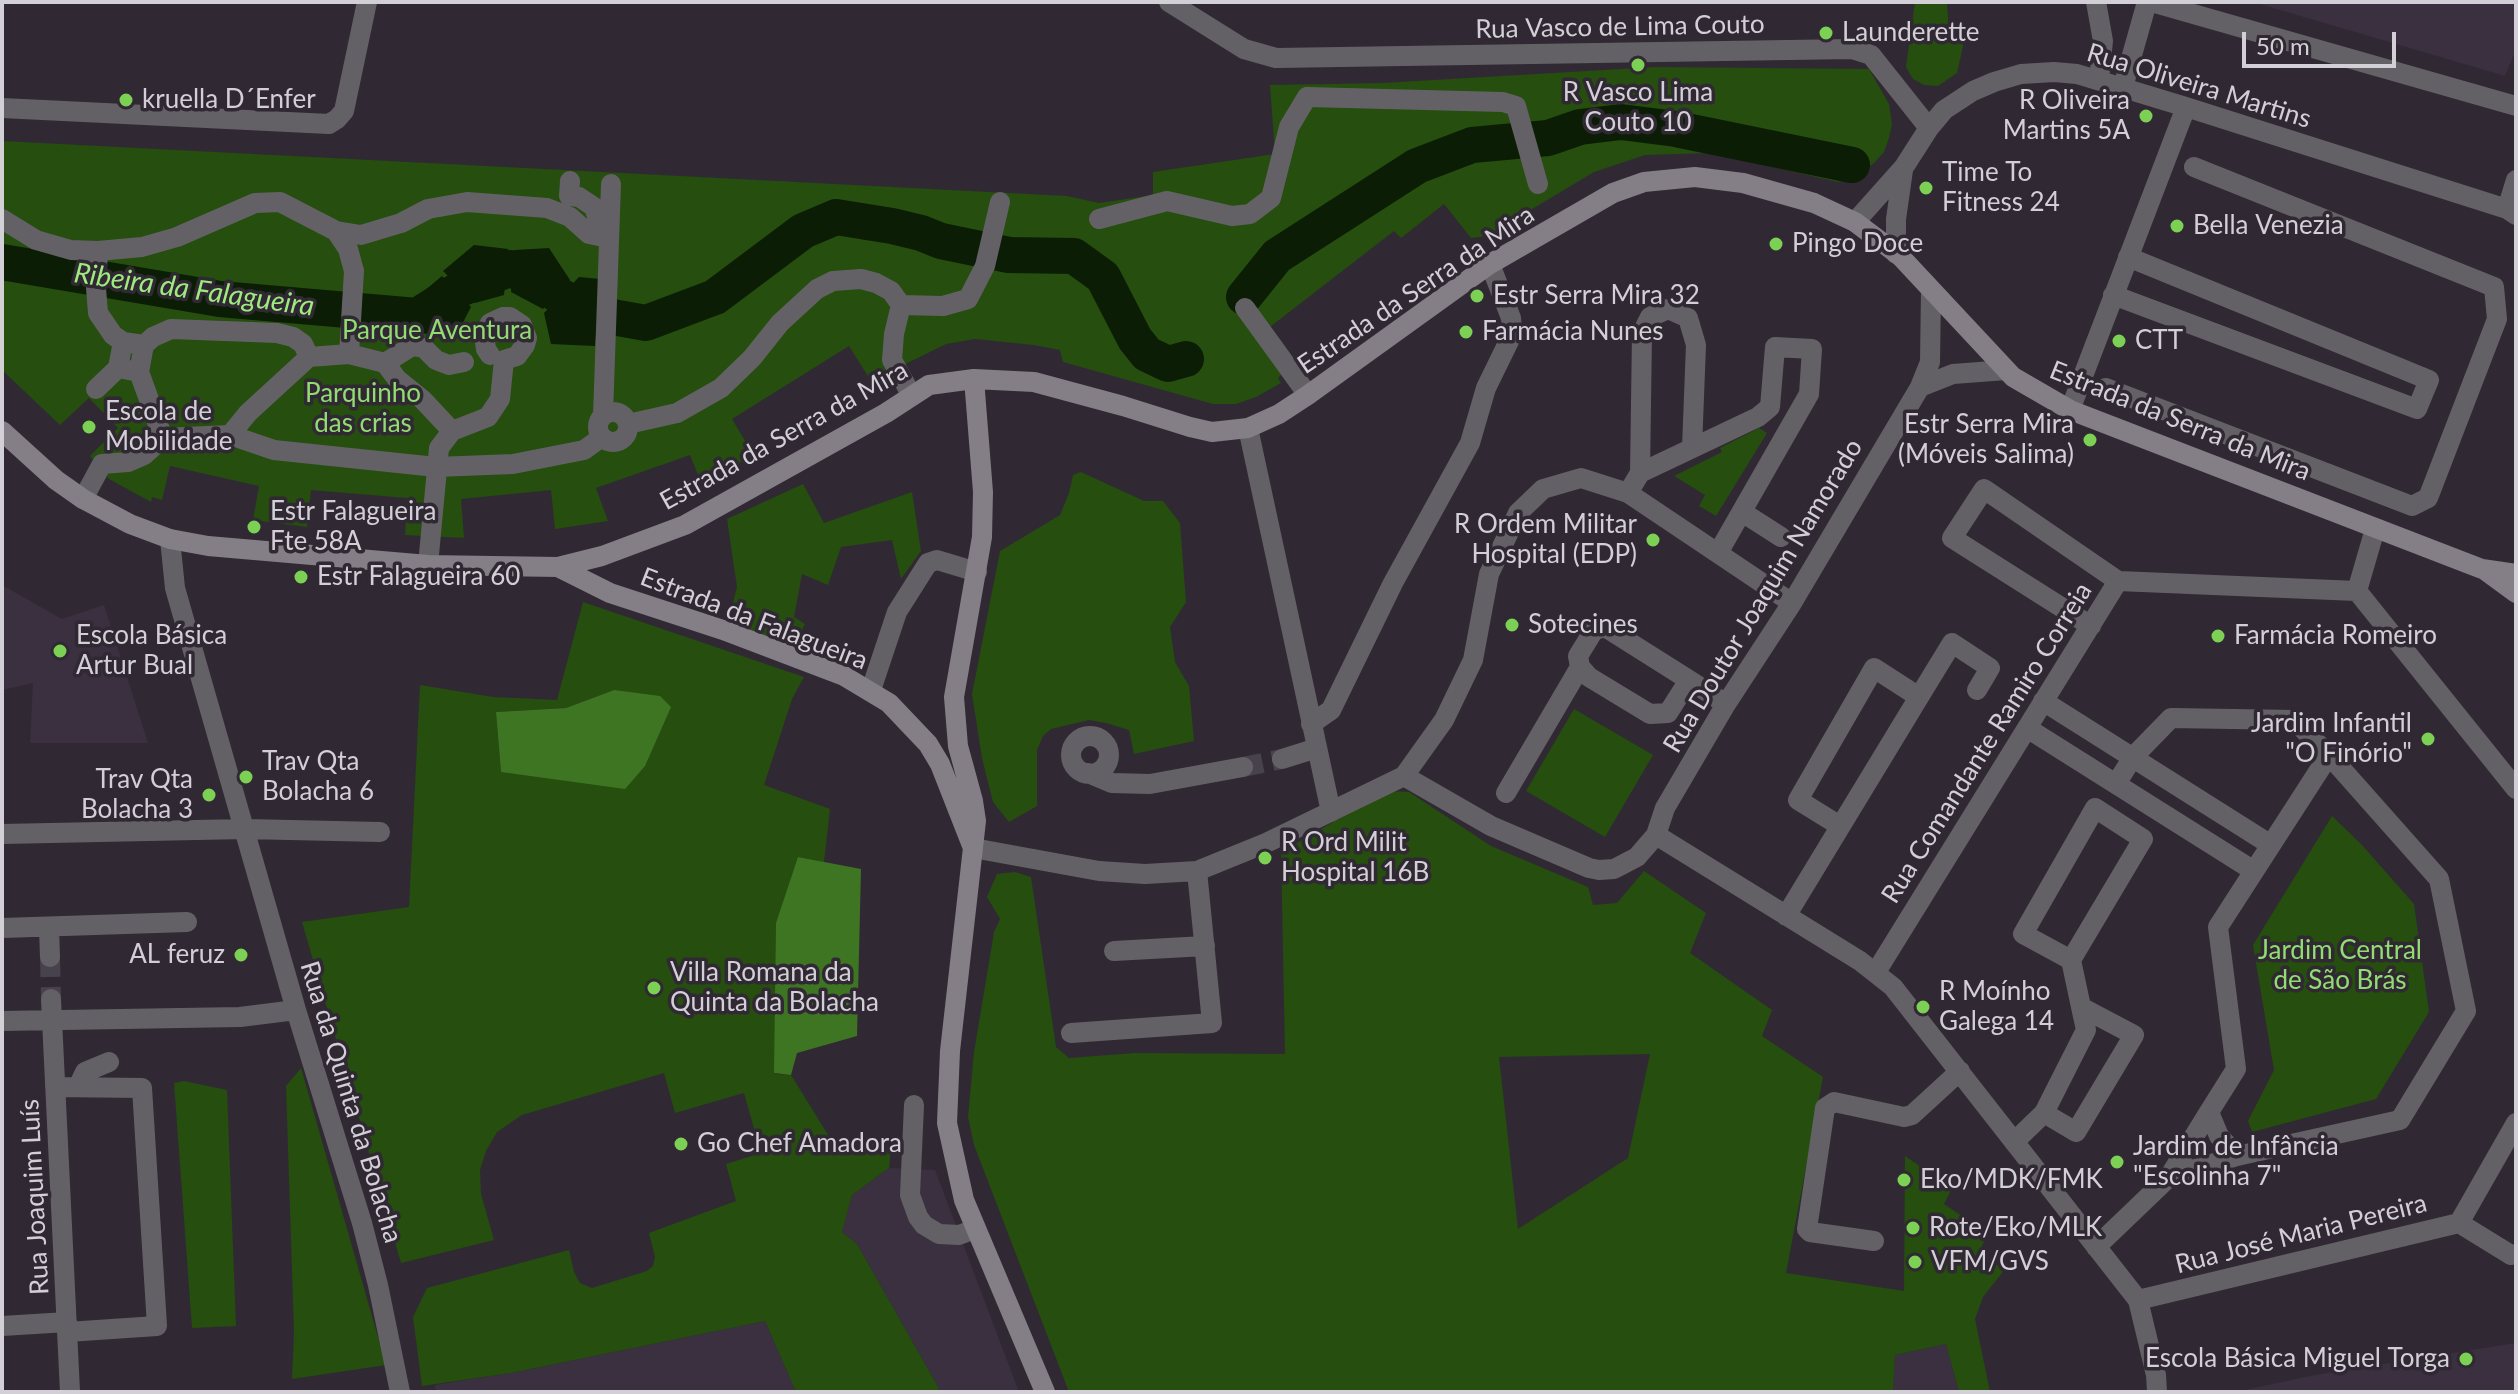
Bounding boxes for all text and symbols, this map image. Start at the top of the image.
street label: Rua Vasco de Lima Couto [1475,9,1765,45]
scale bar [2246,16,2400,66]
place label: Launderette [1842,17,1980,49]
marker: Launderette [1817,24,1835,42]
text: 50 m [2256,31,2310,60]
street label: Rua Oliveira Martins [2083,37,2315,135]
marker: R Vasco Lima Couto 10 [1629,56,1647,74]
place label: R Vasco Lima Couto 10 [1563,77,1713,138]
place label: kruella D´Enfer [142,84,316,116]
place label: R Oliveira Martins 5A [2003,85,2130,146]
marker: kruella D´Enfer [117,91,135,109]
marker: R Oliveira Martins 5A [2137,107,2155,125]
place label: Time To Fitness 24 [1942,157,2060,218]
marker: Time To Fitness 24 [1917,179,1935,197]
street label: Estrada da Serra da Mira [1292,199,1540,381]
place label: Bella Venezia [2193,210,2344,242]
marker: Bella Venezia [2168,217,2186,235]
place label: Pingo Doce [1792,228,1923,260]
marker: Pingo Doce [1767,235,1785,253]
water label: Ribeira da Falagueira [72,257,316,323]
place label: Estr Serra Mira 32 [1493,280,1700,312]
marker: Estr Serra Mira 32 [1468,287,1486,305]
park label: Parque Aventura [342,315,532,347]
place label: Farmácia Nunes [1482,316,1663,348]
marker: Farmácia Nunes [1457,323,1475,341]
place label: CTT [2135,325,2183,357]
marker: CTT [2110,332,2128,350]
street label: Estrada da Serra da Mira [2045,354,2315,488]
street label: Estrada da Serra da Mira [655,355,913,517]
park label: Parquinho das crias [305,378,421,440]
place label: Escola de Mobilidade [105,396,232,458]
place label: Estr Serra Mira (Móveis Salima) [1898,409,2074,470]
marker: Escola de Mobilidade [80,418,98,436]
marker: Estr Serra Mira (Móveis Salima) [2081,431,2099,449]
street label: Rua Doutor Joaquim Namorado [1657,434,1869,758]
place label: Estr Falagueira Fte 58A [270,496,437,558]
place label: R Ordem Militar Hospital (EDP) [1454,509,1637,570]
marker: Estr Falagueira Fte 58A [245,518,263,536]
marker: R Ordem Militar Hospital (EDP) [1644,531,1662,549]
place label: Estr Falagueira 60 [317,561,520,593]
street label: Estrada da Falagueira [636,561,872,677]
marker: Estr Falagueira 60 [292,568,310,586]
street label: Rua Comandante Ramiro Correia [1875,577,2099,909]
place label: Sotecines [1528,609,1638,641]
marker: Sotecines [1503,616,1521,634]
place label: Escola Básica Artur Bual [76,620,227,682]
place label: Farmácia Romeiro [2234,620,2437,652]
marker: Farmácia Romeiro [2209,627,2227,645]
marker: Escola Básica Artur Bual [51,642,69,660]
place label: Jardim Infantil "O Finório" [2251,708,2412,770]
marker: Jardim Infantil "O Finório" [2419,730,2437,748]
place label: Trav Qta Bolacha 6 [262,746,374,808]
place label: Trav Qta Bolacha 3 [81,764,193,826]
marker: Trav Qta Bolacha 6 [237,768,255,786]
marker: Trav Qta Bolacha 3 [200,786,218,804]
place label: R Ord Milit Hospital 16B [1281,827,1429,888]
marker: R Ord Milit Hospital 16B [1256,849,1274,867]
park label: Jardim Central de São Brás [2258,935,2422,996]
place label: AL feruz [129,939,225,971]
marker: AL feruz [232,946,250,964]
street label: Rua da Quinta da Bolacha [293,957,409,1247]
place label: Villa Romana da Quinta da Bolacha [670,957,879,1018]
place label: R Moínho Galega 14 [1939,976,2054,1038]
marker: Villa Romana da Quinta da Bolacha [645,979,663,997]
marker: R Moínho Galega 14 [1914,998,1932,1016]
street label: Rua Joaquim Luís [14,1098,56,1296]
place label: Go Chef Amadora [697,1128,902,1160]
place label: Jardim de Infância "Escolinha 7" [2133,1131,2339,1192]
marker: Go Chef Amadora [672,1135,690,1153]
marker: Jardim de Infância "Escolinha 7" [2108,1153,2126,1171]
place label: Eko/MDK/FMK [1920,1164,2103,1196]
marker: Eko/MDK/FMK [1895,1171,1913,1189]
street label: Rua José Maria Pereira [2172,1188,2430,1280]
place label: Rote/Eko/MLK [1929,1212,2102,1244]
marker: Rote/Eko/MLK [1904,1219,1922,1237]
place label: VFM/GVS [1931,1246,2049,1278]
marker: VFM/GVS [1906,1253,1924,1271]
place label: Escola Básica Miguel Torga [2145,1343,2450,1375]
marker: Escola Básica Miguel Torga [2457,1350,2475,1368]

